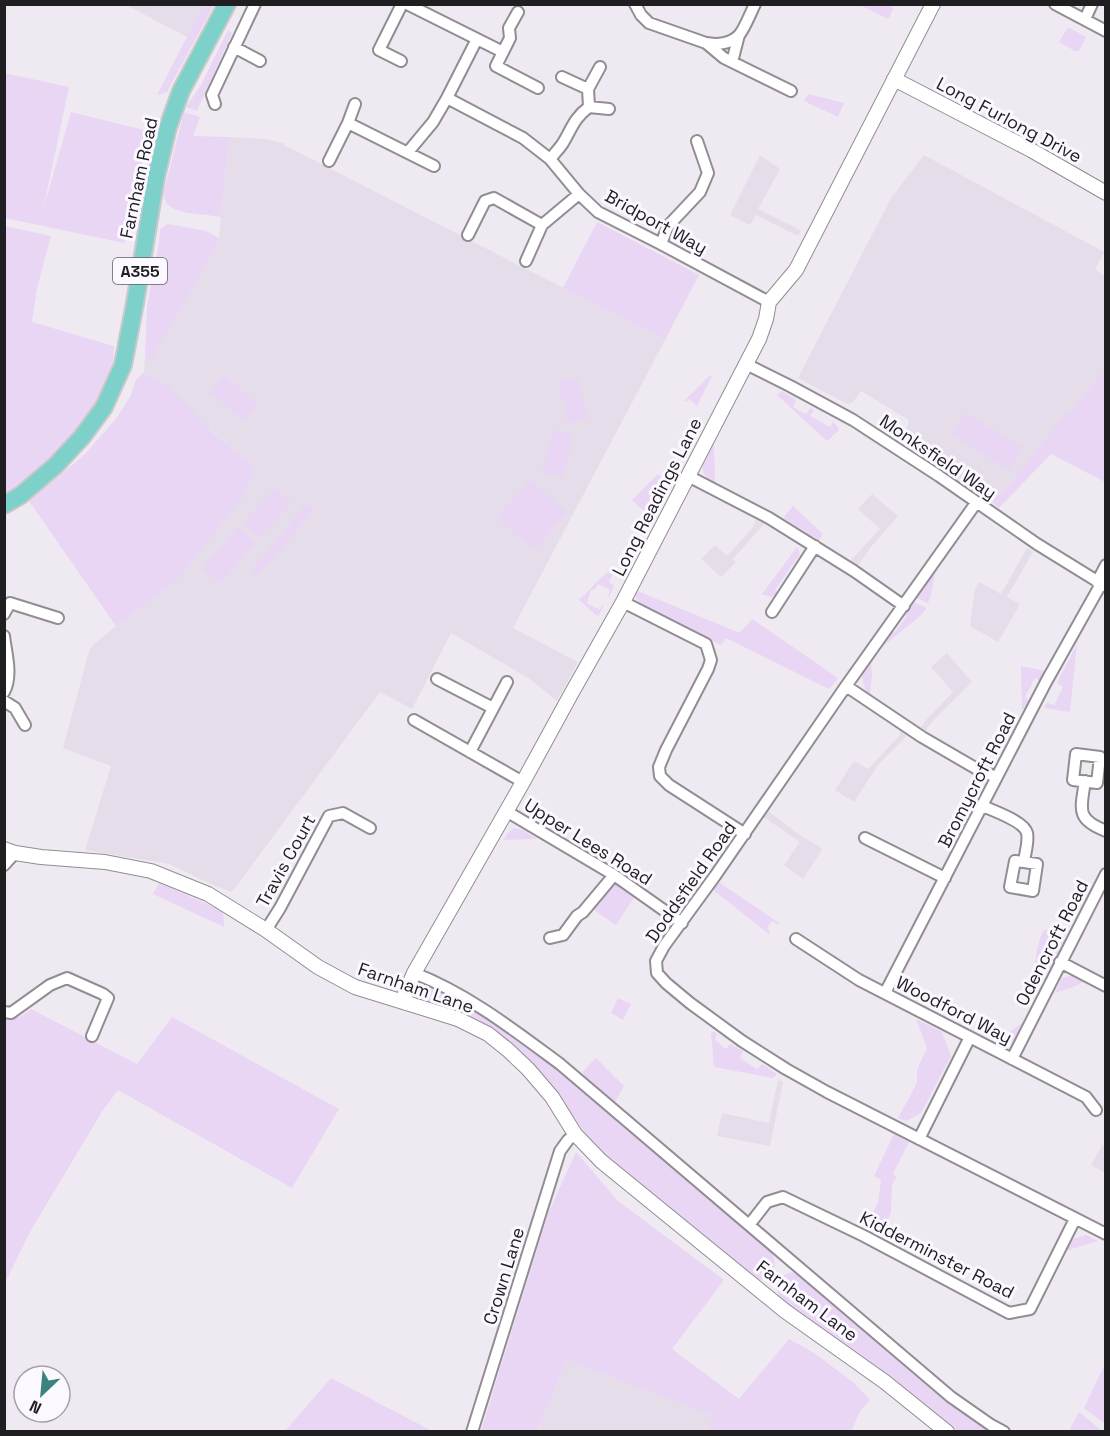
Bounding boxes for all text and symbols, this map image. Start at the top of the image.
street label: Long Furlong Drive [933,71,1086,168]
street label: Farnham Road [114,115,163,241]
street label: Bridport Way [601,184,712,259]
road number: A355 [113,258,167,284]
street label: Monksfield Way [875,409,1001,504]
street label: Long Readings Lane [607,414,706,580]
street label: Bromycroft Road [933,708,1021,851]
street label: Upper Lees Road [520,793,657,890]
street label: Travis Court [251,810,320,911]
street label: Doddsfield Road [640,817,741,947]
street label: Odencroft Road [1010,876,1093,1010]
street label: Farnham Lane [355,957,477,1018]
street label: Woodford Way [892,970,1016,1049]
street label: Kidderminster Road [856,1206,1018,1303]
street label: Crown Lane [478,1224,529,1327]
street label: Farnham Lane [752,1255,863,1346]
north arrow [12,1364,72,1424]
text: N [26,1395,45,1419]

